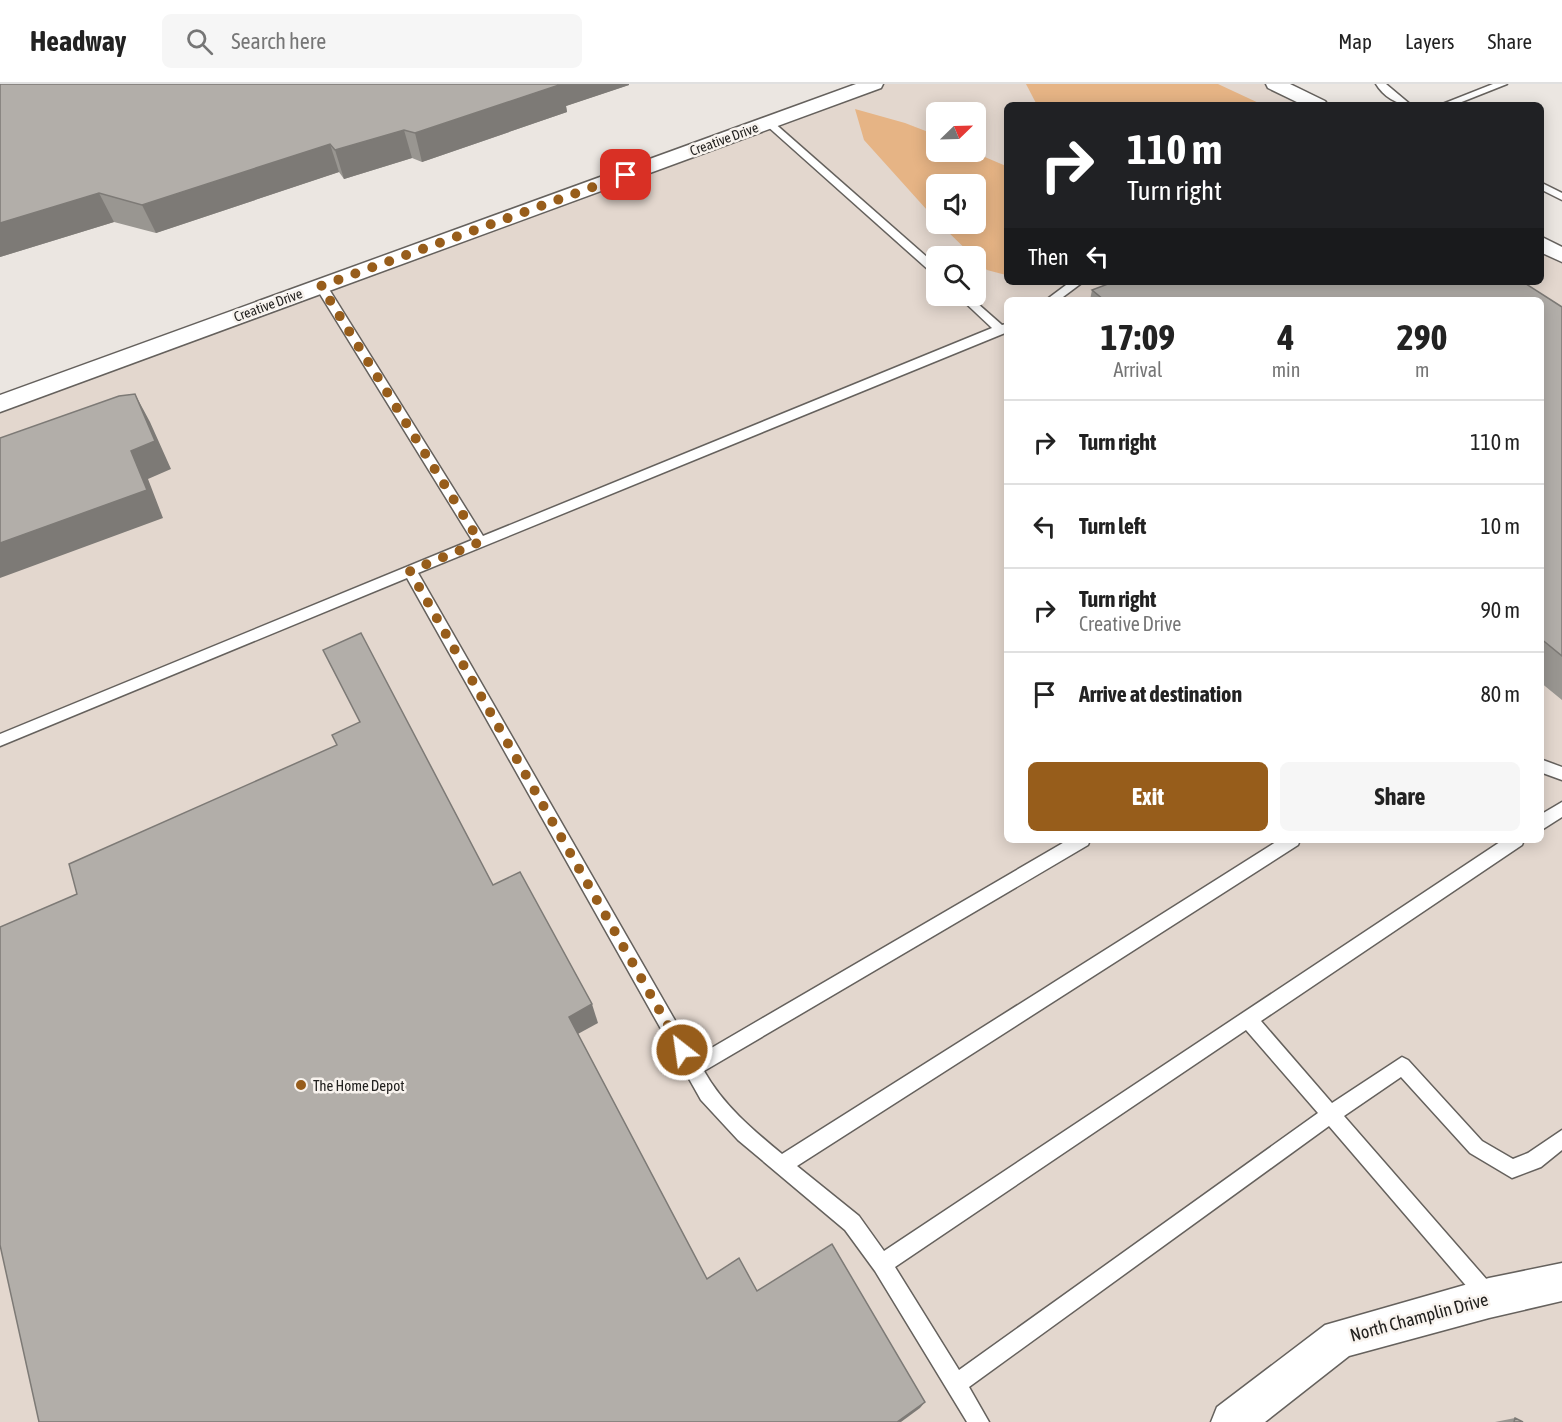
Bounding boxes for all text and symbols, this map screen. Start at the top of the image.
search box [162,14,582,68]
text: Headway [30,25,126,57]
icon: search [183,25,216,58]
text: Search here [231,28,326,54]
text: Map [1338,29,1372,53]
text: Layers [1405,29,1455,53]
text: Share [1488,29,1532,53]
north arrow [926,102,986,162]
map controls [926,102,986,306]
street label: Creative Drive [688,119,760,159]
text: 110 m [1127,125,1222,173]
icon: right [1028,126,1106,204]
pin [600,149,651,200]
icon: arrive [609,158,642,191]
button: sound [926,174,986,234]
text: Turn right [1127,175,1222,206]
icon: left [1081,240,1114,273]
text: Then [1028,244,1069,270]
button: search [926,246,986,306]
street label: Creative Drive [232,285,304,325]
text: 17:09 [1100,316,1175,358]
text: 4 [1278,316,1294,358]
text: 290 [1397,316,1448,358]
text: Arrival [1113,358,1162,381]
text: min [1272,358,1300,381]
text: m [1415,358,1429,381]
icon: right [1028,426,1061,459]
text: Turn right [1079,429,1156,455]
text: 110 m [1470,429,1520,455]
icon: left [1028,510,1061,543]
text: Turn left [1079,513,1146,539]
text: 10 m [1480,513,1520,539]
text: Turn right [1079,586,1156,612]
icon: right [1028,594,1061,627]
text: 90 m [1480,597,1520,623]
text: Creative Drive [1079,612,1181,635]
icon: arrive [1028,678,1061,711]
text: Arrive at destination [1079,681,1242,707]
text: 80 m [1480,681,1520,707]
button: Exit [1028,762,1268,831]
button: Share [1280,762,1520,831]
position arrow [650,1018,714,1082]
place label: The Home Depot [313,1077,405,1094]
marker: The Home Depot [294,1078,308,1092]
street label: North Champlin Drive [1348,1288,1490,1346]

